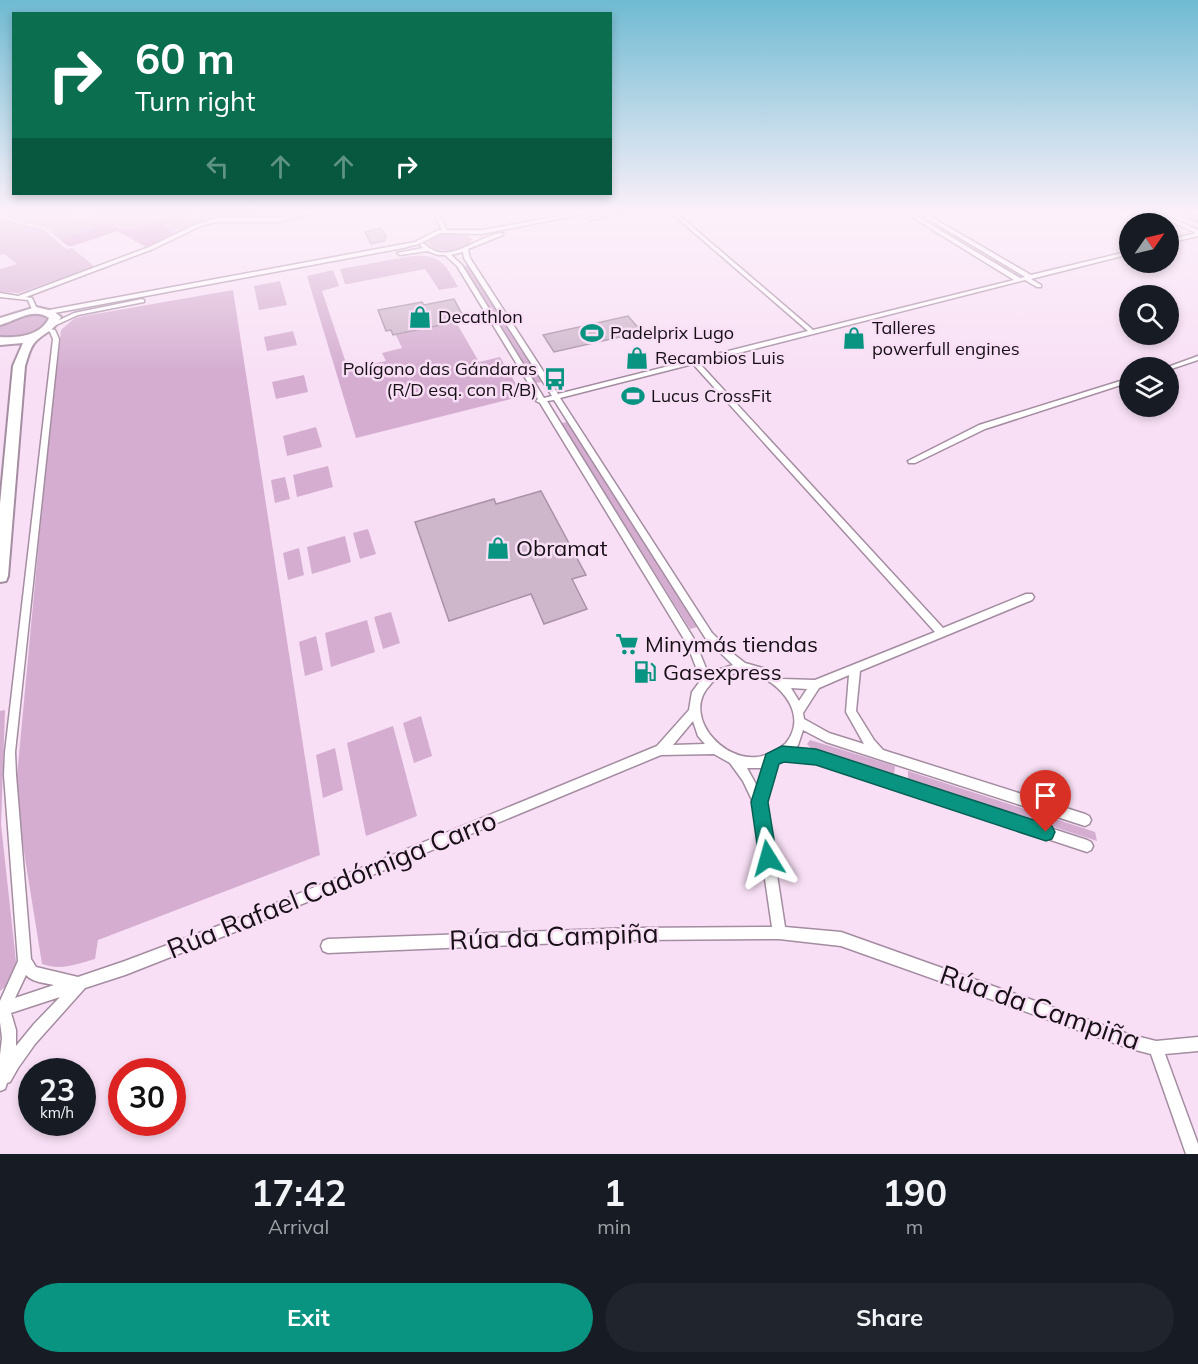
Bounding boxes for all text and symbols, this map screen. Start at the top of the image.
text: 60 m [135,32,235,85]
icon: right [36,36,114,114]
text: Turn right [135,84,255,118]
icon: left [201,150,234,183]
icon: ahead [264,150,297,183]
icon: ahead [327,150,360,183]
icon: right [390,150,423,183]
north arrow [1119,213,1179,273]
map controls [1119,213,1179,417]
button: search [1119,285,1179,345]
shop icon: Decathlon [407,304,433,330]
place label: Decathlon [438,305,523,328]
place label: Talleres powerfull engines [872,316,1020,360]
sports icon: Padelprix Lugo [579,320,605,346]
place label: Padelprix Lugo [610,321,734,344]
shop icon: Talleres powerfull engines [841,325,867,351]
shop icon: Recambios Luis [624,345,650,371]
place label: Recambios Luis [655,346,785,369]
place label: Polígono das Gándaras (R/D esq. con R/B) [343,357,537,401]
button: layers [1119,357,1179,417]
bus stop icon: Polígono das Gándaras (R/D esq. con R/B) [542,366,568,392]
sports icon: Lucus CrossFit [620,383,646,409]
place label: Lucus CrossFit [651,384,772,407]
place label: Obramat [516,534,608,562]
shop icon: Obramat [485,535,511,561]
place label: Minymás tiendas [645,630,818,658]
supermarket icon: Minymás tiendas [614,631,640,657]
place label: Gasexpress [663,658,782,686]
fuel station icon: Gasexpress [632,659,658,685]
pin [1020,770,1071,832]
icon: arrive [1029,779,1062,812]
street label: Rúa Rafael Cadórniga Carro [162,802,501,966]
position arrow [736,826,800,890]
street label: Rúa da Campiña [449,915,659,957]
street label: Rúa da Campiña [936,957,1145,1057]
speed limit sign: 30 [108,1058,186,1136]
text: 23 [39,1071,75,1109]
text: km/h [40,1103,74,1122]
text: 17:42 [251,1170,346,1215]
text: 1 [603,1170,625,1215]
text: 190 [882,1170,947,1215]
text: Arrival [268,1214,329,1239]
text: min [597,1214,631,1239]
text: m [906,1214,923,1239]
button: Exit [24,1283,593,1352]
button: Share [605,1283,1174,1352]

